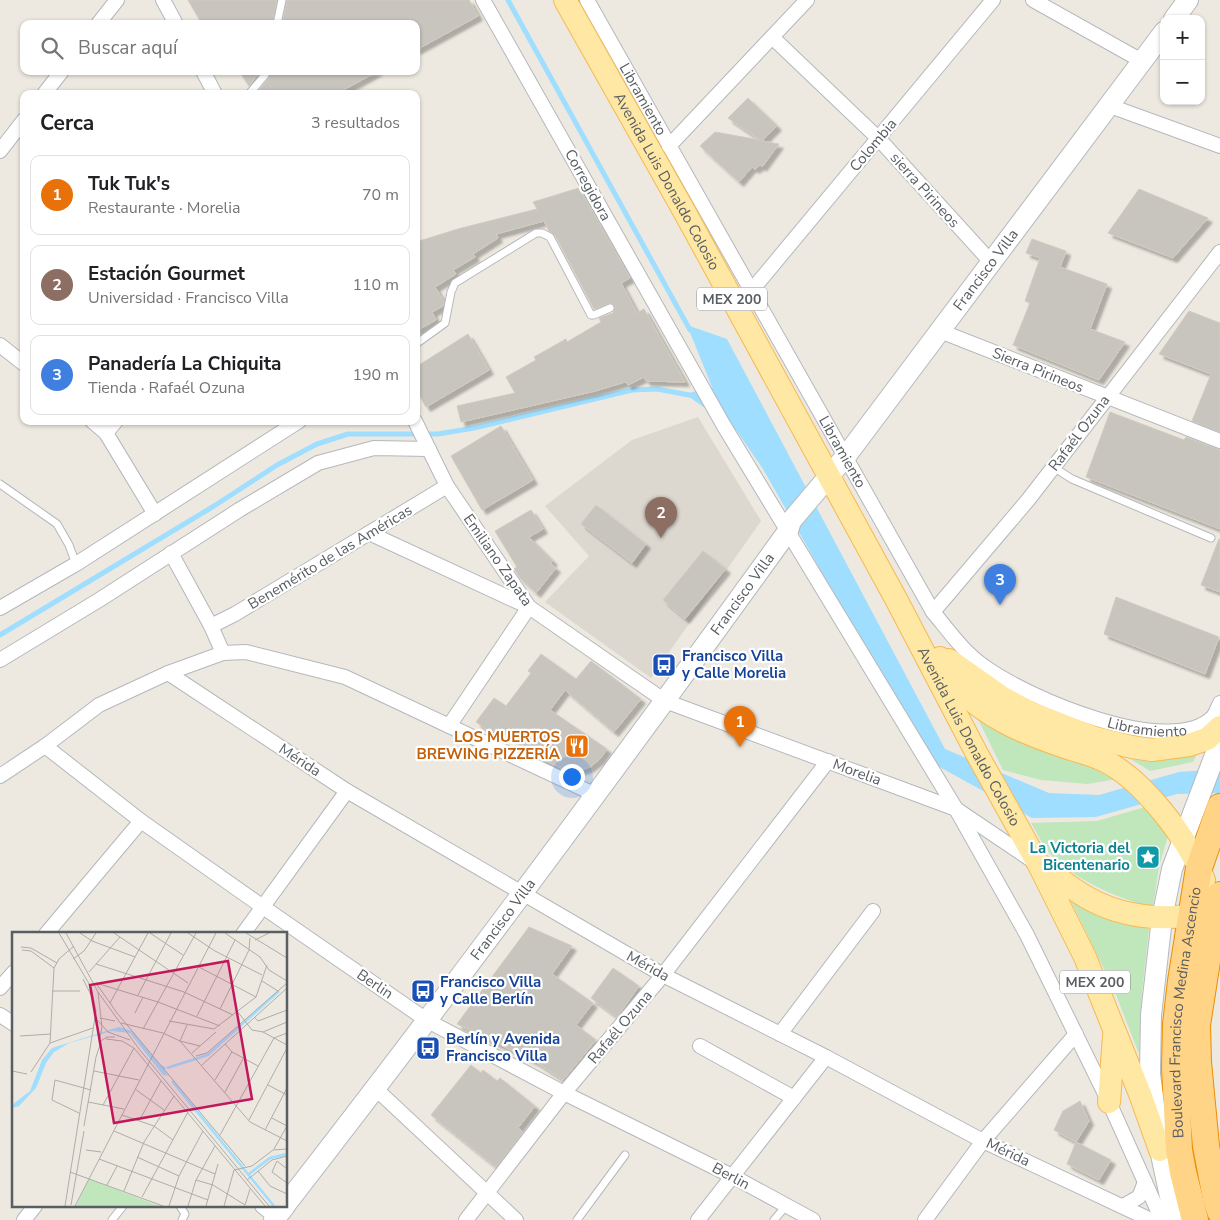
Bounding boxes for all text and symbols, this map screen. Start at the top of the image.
map controls [1160,15,1205,105]
button: + [1160,15,1205,60]
search box [20,20,420,75]
icon: search [38,34,66,62]
text: Buscar aquí [78,35,177,61]
street label: Libramiento [615,59,672,139]
button: − [1160,60,1205,105]
street label: Avenida Luis Donaldo Colosio [609,89,724,274]
text: Cerca [40,109,94,137]
text: 3 resultados [311,112,400,134]
street label: Colombia [845,114,901,176]
street label: Corregidora [560,146,616,224]
street label: sierra Pirineos [886,148,964,232]
text: Tuk Tuk's [88,171,170,197]
text: 1 [52,184,62,206]
text: 70 m [362,184,399,206]
text: Restaurante · Morelia [88,197,240,219]
street label: Francisco Villa [948,225,1023,315]
text: Estación Gourmet [88,261,245,287]
text: 2 [52,274,62,296]
text: 110 m [352,274,399,296]
text: Universidad · Francisco Villa [88,287,289,309]
road number: MEX 200 [697,288,767,310]
street label: Sierra Pirineos [989,343,1087,397]
text: Panadería La Chiquita [88,351,281,377]
text: 3 [52,364,62,386]
text: 190 m [352,364,399,386]
text: Tienda · Rafaél Ozuna [88,377,245,399]
street label: Rafaél Ozuna [1044,391,1114,475]
street label: Libramiento [814,412,871,492]
pin: 2 [645,497,677,538]
street label: Benemérito de las Américas [244,500,416,614]
street label: Emiliano Zapata [459,510,537,610]
street label: Francisco Villa [706,549,779,639]
pin: 3 [984,564,1016,605]
street label: Avenida Luis Donaldo Colosio [913,643,1025,830]
place label: Francisco Villa y Calle Morelia [681,646,786,683]
bus stop icon: Francisco Villa y Calle Morelia [651,652,677,678]
pin: 1 [724,706,756,747]
street label: Libramiento [1105,712,1188,742]
place label: LOS MUERTOS BREWING PIZZERÍA [416,727,561,764]
restaurant icon: LOS MUERTOS BREWING PIZZERÍA [564,733,590,759]
street label: Mérida [275,739,325,781]
street label: Morelia [830,754,884,790]
your location [559,764,585,790]
place label: La Victoria del Bicentenario [1029,838,1130,875]
place icon: La Victoria del Bicentenario [1135,844,1161,870]
street label: Francisco Villa [466,874,540,964]
street label: Boulevard Francisco Medina Ascencio [1165,886,1206,1139]
inset map [12,932,288,1208]
street label: Mérida [623,946,673,986]
street label: Berlin [353,965,397,1003]
road number: MEX 200 [1060,970,1130,994]
place label: Francisco Villa y Calle Berlín [439,972,541,1009]
bus stop icon: Francisco Villa y Calle Berlín [410,978,436,1004]
street label: Rafaél Ozuna [583,986,657,1068]
place label: Berlín y Avenida Francisco Villa [446,1029,560,1066]
bus stop icon: Berlín y Avenida Francisco Villa [415,1035,441,1061]
street label: Mérida [983,1133,1033,1171]
street label: Berlin [709,1158,753,1194]

